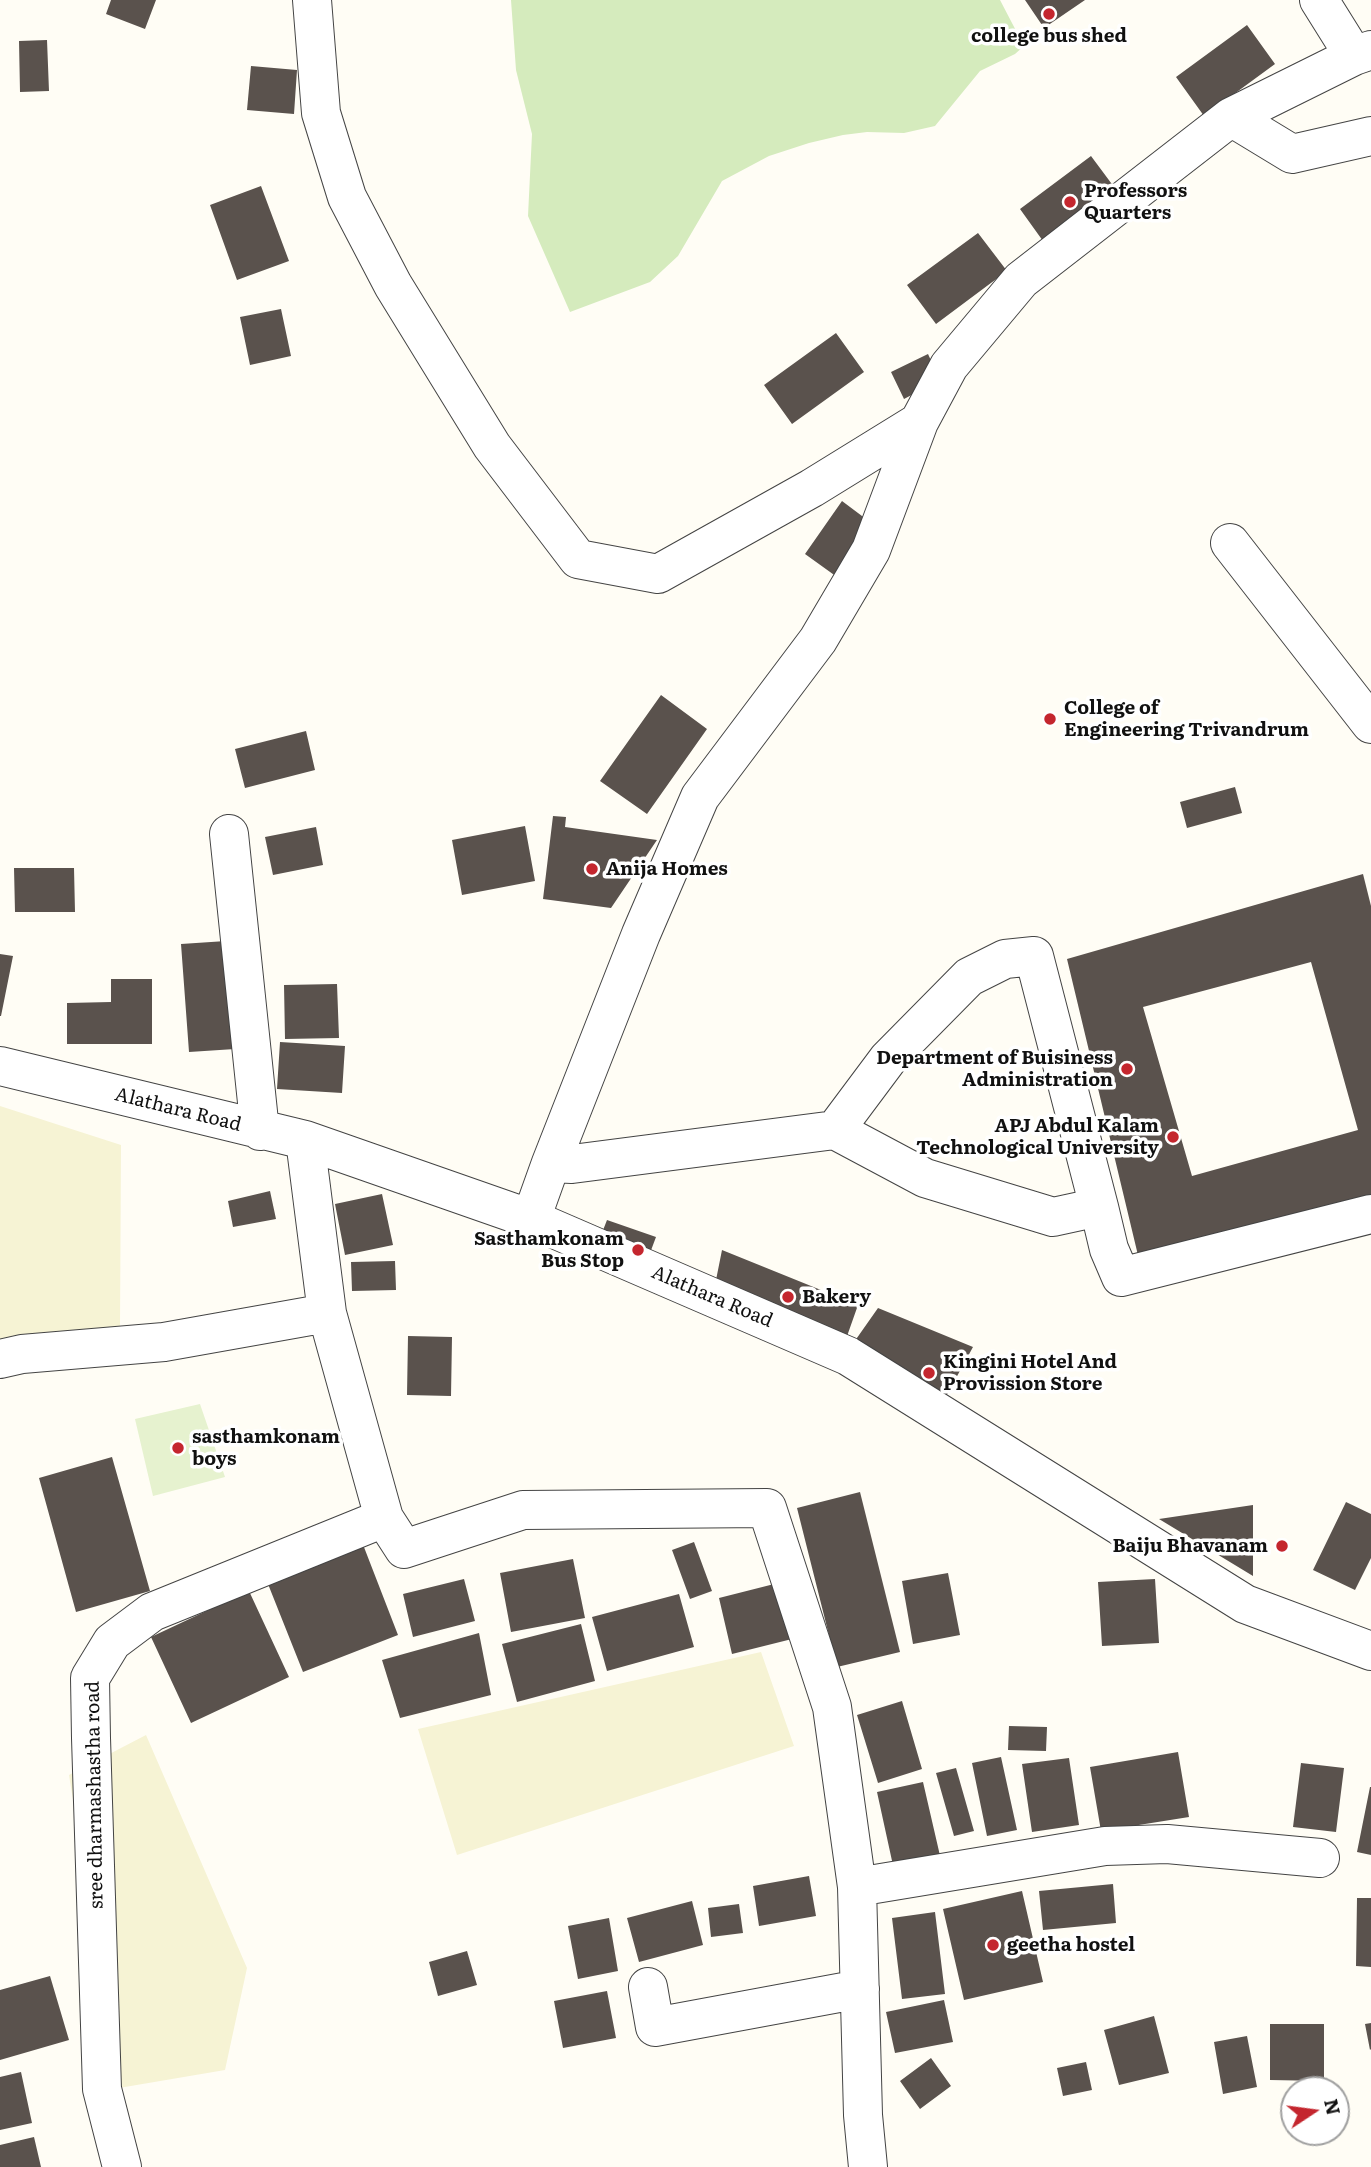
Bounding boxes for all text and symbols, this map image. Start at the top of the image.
marker: college bus shed [1041,6,1057,22]
place label: college bus shed [971,25,1127,47]
place label: Professors Quarters [1084,180,1187,224]
marker: Professors Quarters [1062,194,1078,210]
place label: College of Engineering Trivandrum [1064,697,1309,741]
marker: College of Engineering Trivandrum [1042,711,1058,727]
place label: Anija Homes [606,858,728,880]
marker: Anija Homes [584,861,600,877]
place label: Department of Buisiness Administration [876,1047,1113,1091]
marker: Department of Buisiness Administration [1119,1061,1135,1077]
street label: Alathara Road [112,1083,244,1137]
place label: APJ Abdul Kalam Technological University [916,1115,1159,1159]
marker: APJ Abdul Kalam Technological University [1165,1129,1181,1145]
place label: Sasthamkonam Bus Stop [474,1228,624,1272]
marker: Sasthamkonam Bus Stop [630,1242,646,1258]
street label: Alathara Road [648,1261,776,1333]
place label: Bakery [802,1286,871,1308]
marker: Bakery [780,1289,796,1305]
place label: Kingini Hotel And Provission Store [943,1351,1117,1395]
marker: Kingini Hotel And Provission Store [921,1365,937,1381]
place label: sasthamkonam boys [192,1426,340,1470]
marker: sasthamkonam boys [170,1440,186,1456]
place label: Baiju Bhavanam [1112,1535,1268,1557]
marker: Baiju Bhavanam [1274,1538,1290,1554]
street label: sree dharmashastha road [82,1681,108,1909]
place label: geetha hostel [1007,1934,1135,1956]
marker: geetha hostel [985,1937,1001,1953]
north arrow [1280,2076,1350,2146]
text: N [1318,2096,1349,2118]

